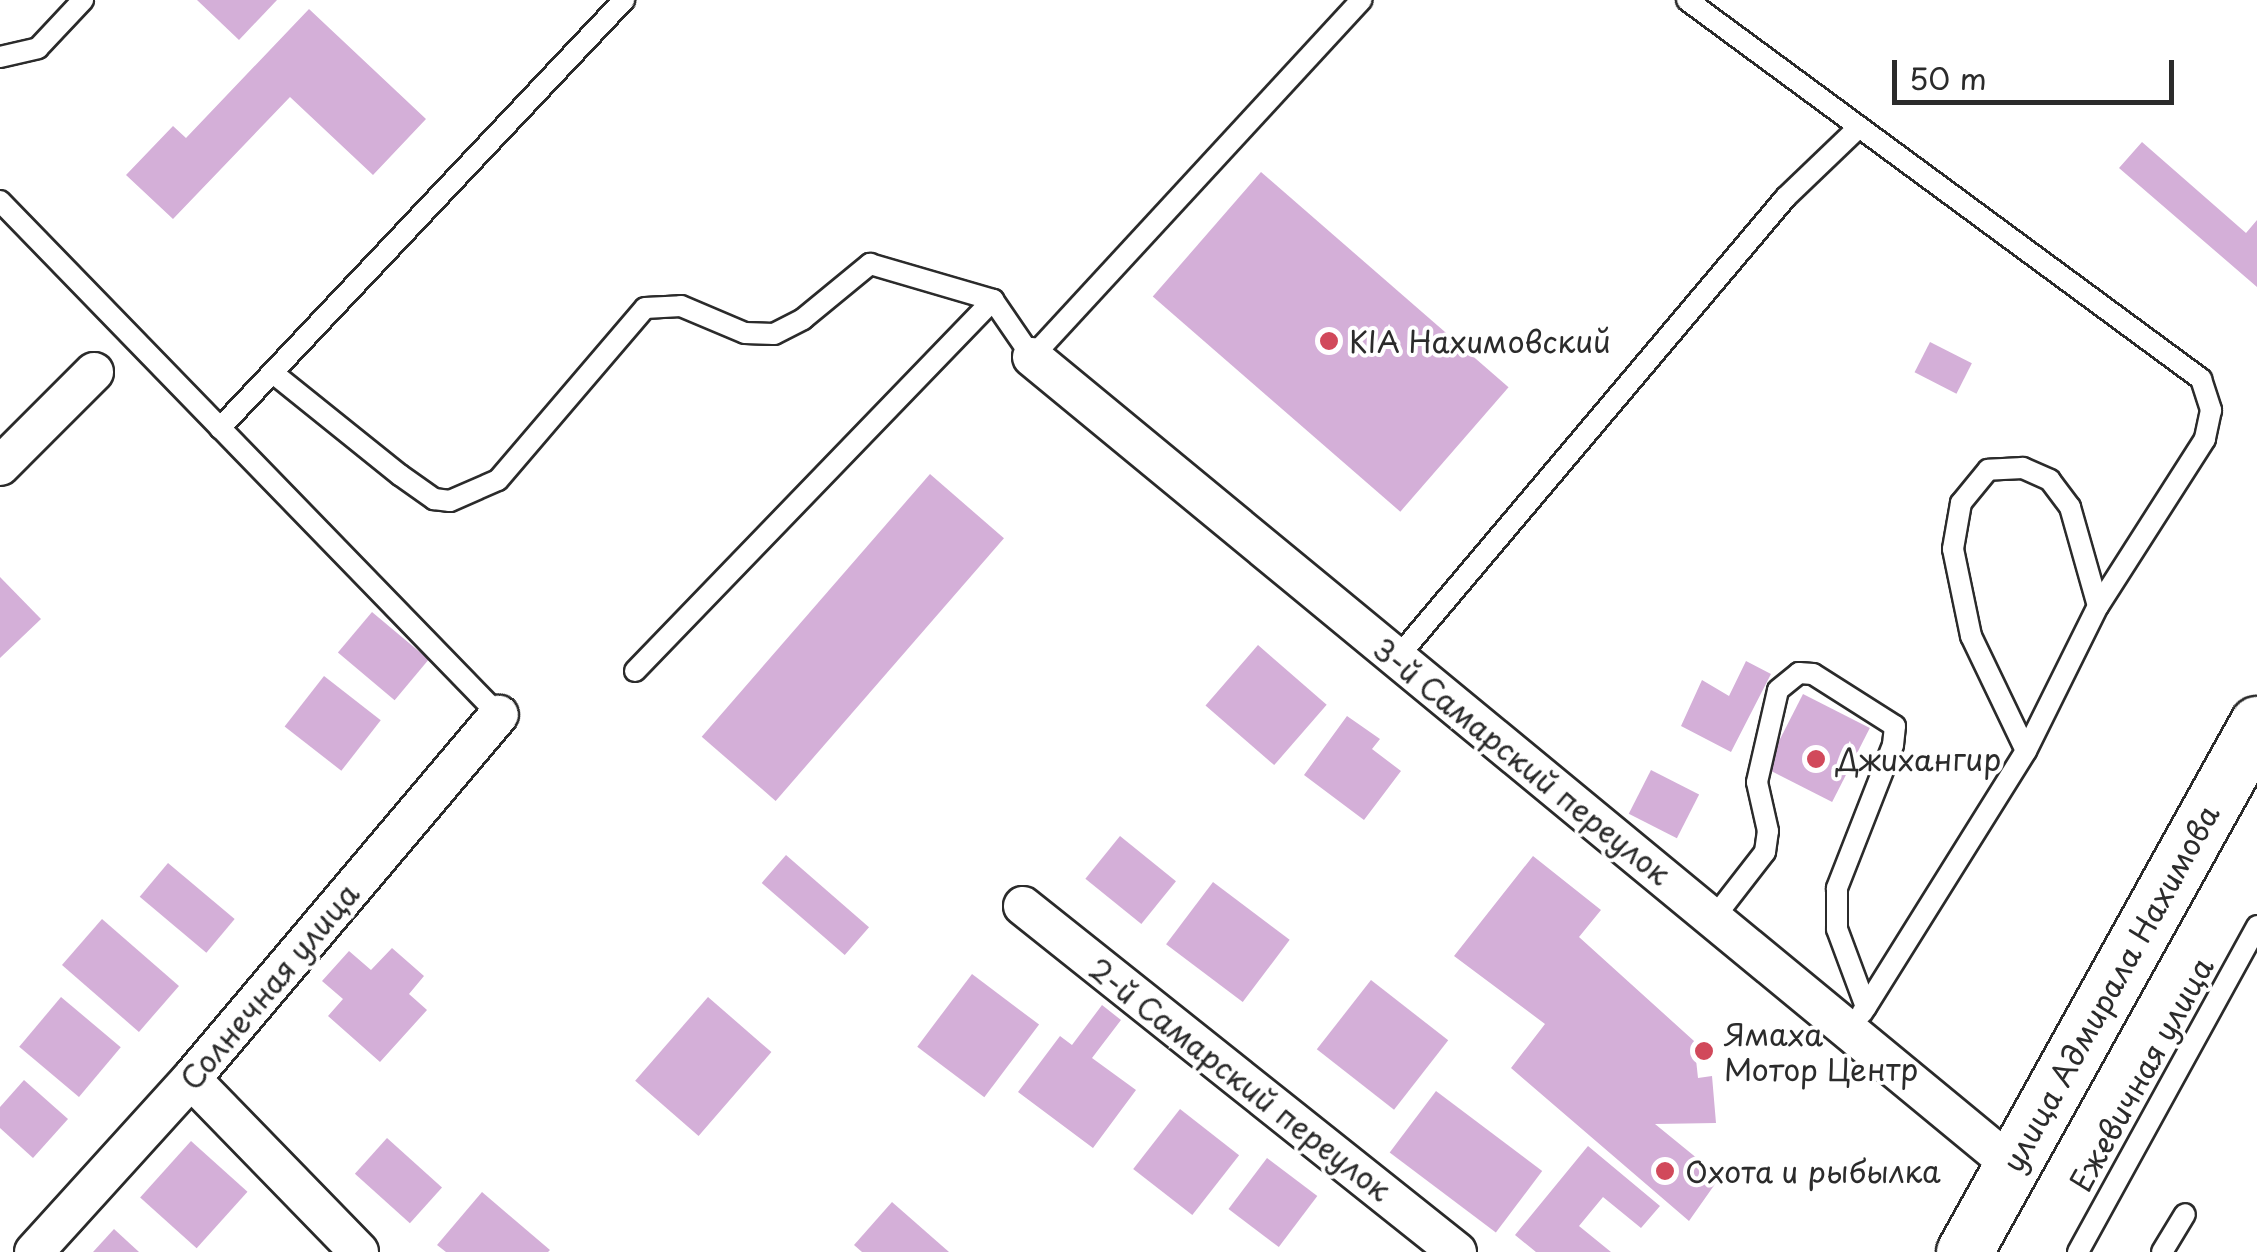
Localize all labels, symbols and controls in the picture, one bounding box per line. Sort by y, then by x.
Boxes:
scale bar [1897,40,2180,102]
text: 50 m [1909,55,1987,100]
place label: KIA Нахимовский [1349,323,1614,359]
marker: KIA Нахимовский [1318,330,1340,352]
street label: 3-й Самарский переулок [1365,629,1679,893]
place label: Джихангир [1836,741,2001,777]
marker: Джихангир [1805,748,1827,770]
street label: улица Адмирала Нахимова [1994,798,2226,1178]
street label: Солнечная улица [172,875,366,1097]
street label: 2-й Самарский переулок [1081,949,1399,1209]
street label: Ежевичная улица [2061,950,2221,1198]
place label: Ямаха Мотор Центр [1724,1016,1918,1086]
marker: Ямаха Мотор Центр [1693,1040,1715,1062]
place label: Охота и рыбылка [1685,1153,1944,1189]
marker: Охота и рыбылка [1654,1160,1676,1182]

